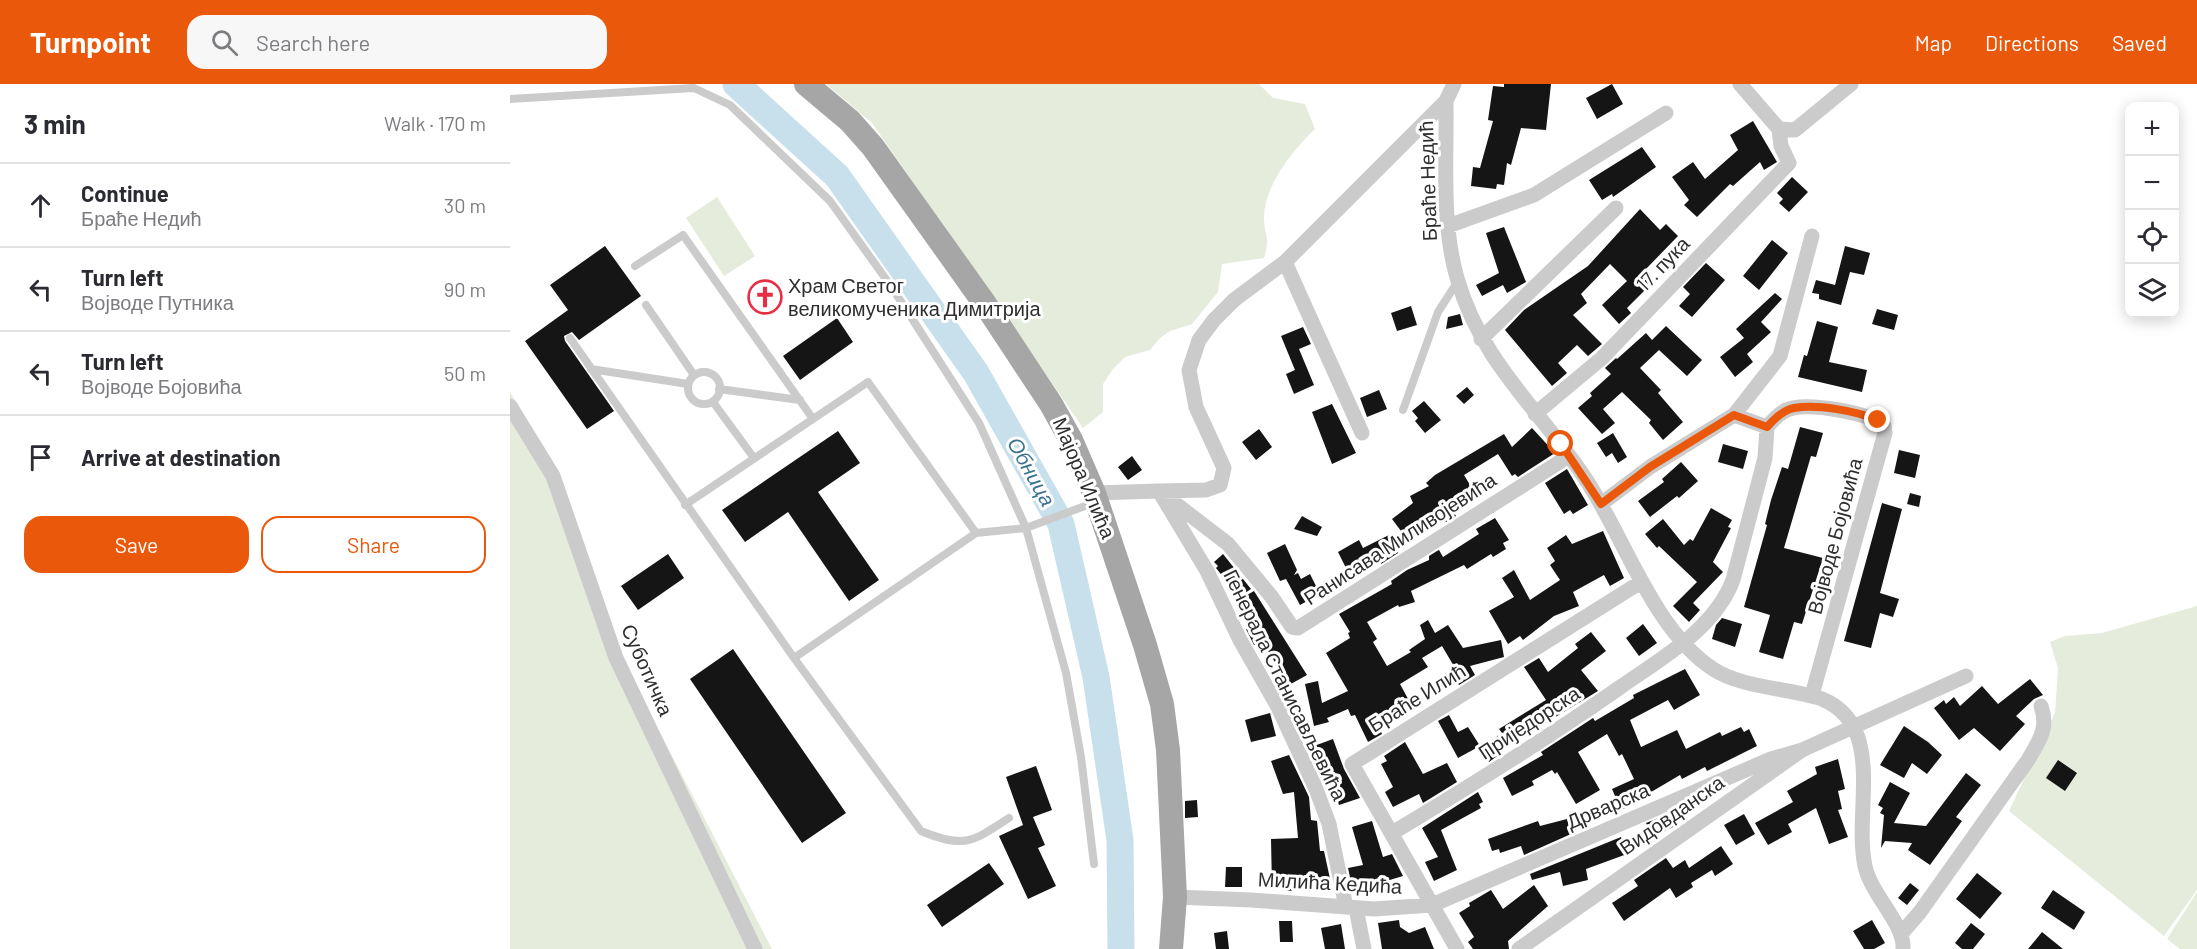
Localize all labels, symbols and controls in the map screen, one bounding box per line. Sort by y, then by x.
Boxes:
search box [187,15,607,69]
text: Turnpoint [30,25,151,59]
icon: search [208,26,241,59]
text: Search here [256,29,370,55]
text: Map [1915,30,1952,55]
text: Directions [1985,30,2079,55]
text: Saved [2112,30,2167,55]
map controls [2125,102,2179,318]
button: + [2125,102,2179,156]
text: 3 min [24,108,86,139]
text: Walk · 170 m [384,111,486,135]
street label: Браће Недић [1413,120,1441,242]
button: − [2125,156,2179,210]
text: Continue [81,180,169,206]
icon: ahead [24,189,57,222]
text: 30 m [444,193,486,217]
text: Браће Недић [81,206,202,230]
button: locate [2125,210,2179,264]
street label: 17. пука [1631,231,1695,295]
text: Turn left [81,264,164,290]
button: layers [2125,264,2179,318]
icon: left [24,273,57,306]
place label: Храм Светог великомученика Димитрија [788,273,1041,320]
text: 90 m [444,277,486,301]
church icon: Храм Светог великомученика Димитрија [747,279,783,315]
text: Војводе Путника [81,290,234,314]
text: Turn left [81,348,164,374]
icon: left [24,357,57,390]
text: 50 m [444,361,486,385]
text: Војводе Бојовића [81,374,242,398]
route end [1864,406,1890,432]
street label: Мајора Илића [1049,413,1122,543]
route start [1547,430,1573,456]
water label: Обница [1003,432,1062,510]
icon: arrive [24,441,57,474]
text: Arrive at destination [81,444,280,470]
street label: Војводе Бојовића [1802,454,1867,616]
street label: Ранисава Миливојевића [1299,466,1501,609]
button: Save [24,516,249,573]
button: Share [261,516,486,573]
street label: Генерала Станисављевића [1220,565,1353,805]
street label: Суботичка [617,620,679,720]
street label: Браће Илић [1363,658,1469,736]
street label: Приједорска [1473,680,1584,764]
street label: Видовданска [1615,769,1729,859]
street label: Дрварска [1563,777,1653,833]
street label: Милића Кедића [1257,866,1404,898]

